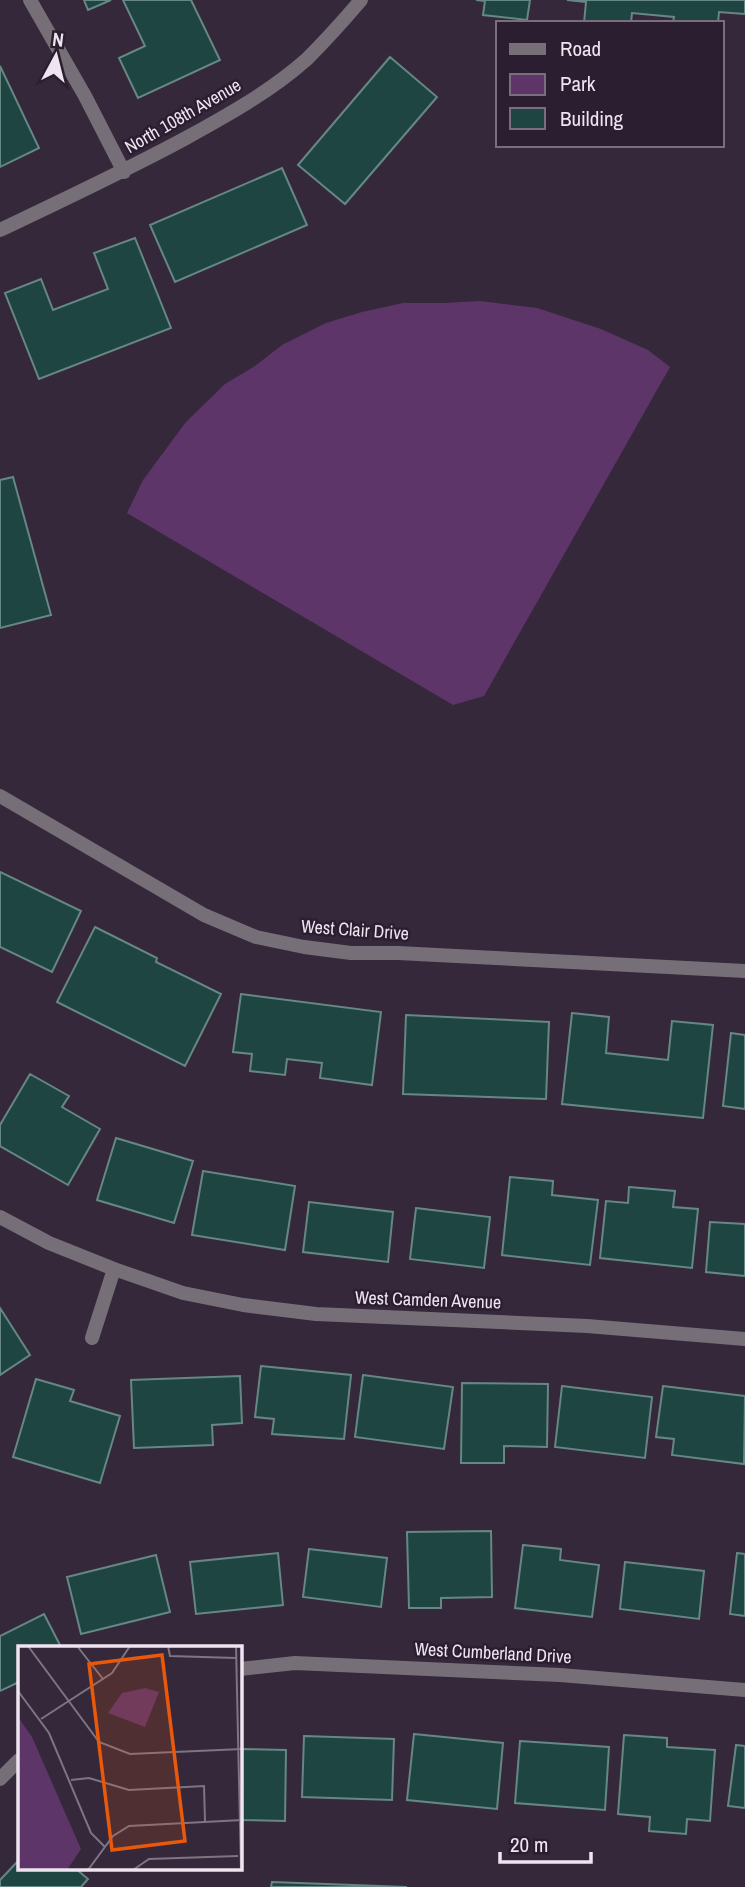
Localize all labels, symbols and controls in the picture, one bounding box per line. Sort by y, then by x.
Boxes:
north arrow [21,21,91,91]
legend [496,21,724,147]
text: N [51,26,65,53]
text: Road [560,34,601,63]
text: Park [560,69,596,98]
street label: North 108th Avenue [120,72,245,159]
text: Building [560,104,624,133]
street label: West Clair Drive [300,913,410,946]
street label: West Camden Avenue [354,1284,502,1315]
street label: West Cumberland Drive [414,1636,572,1669]
inset map [18,1646,242,1870]
scale bar [500,1820,591,1864]
text: 20 m [510,1830,548,1859]

